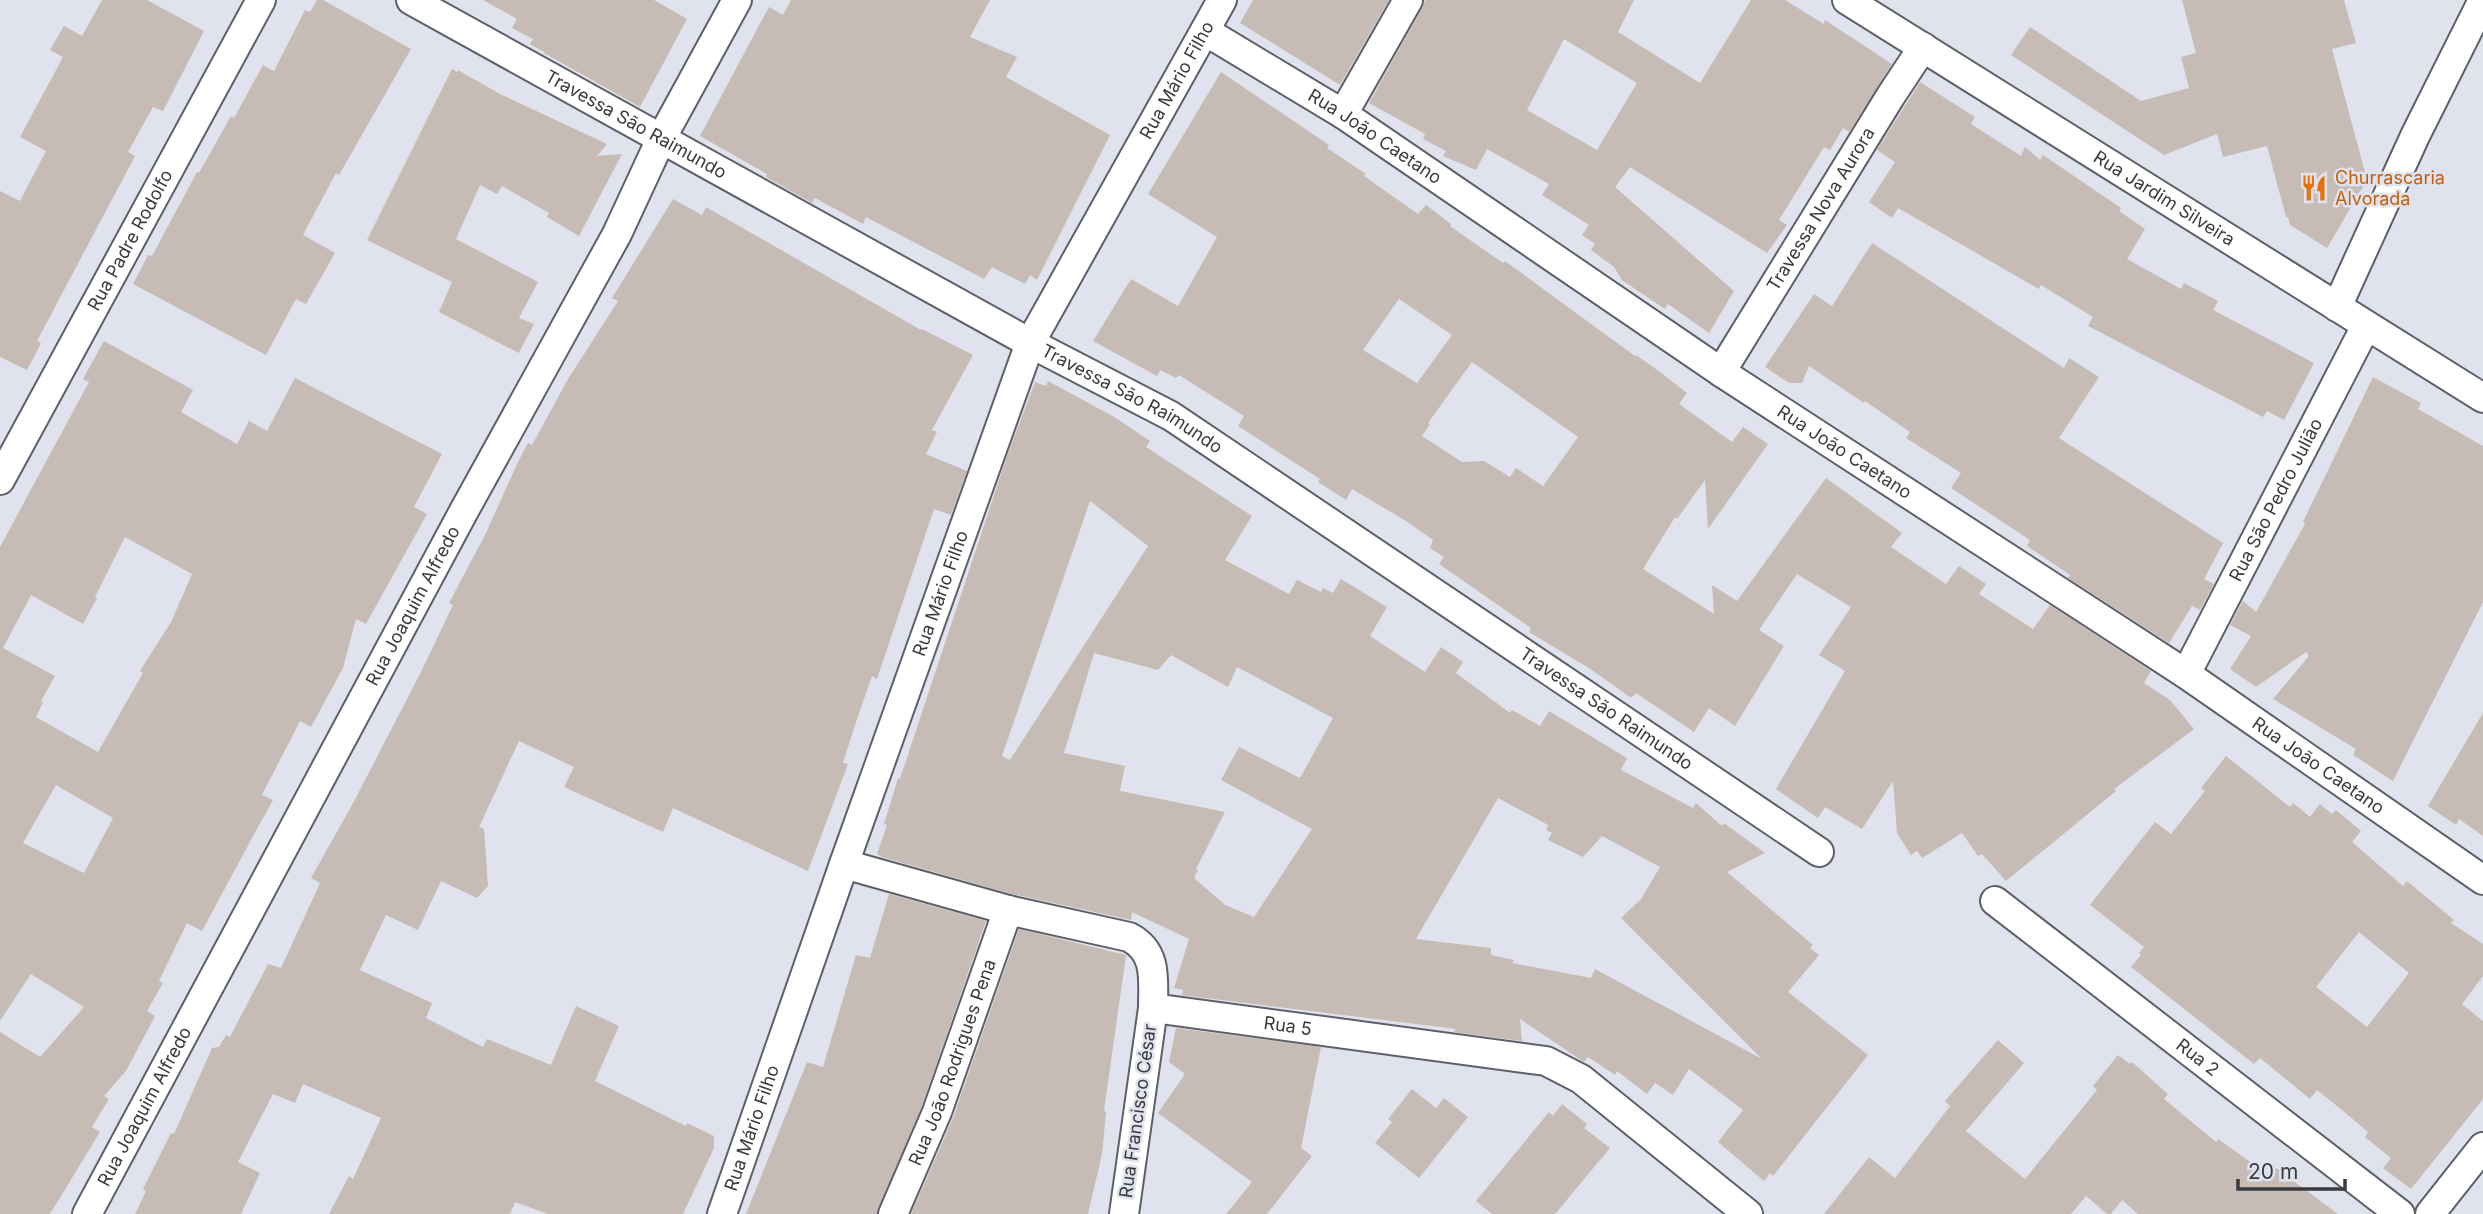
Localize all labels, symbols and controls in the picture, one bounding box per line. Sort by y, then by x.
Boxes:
street label: Rua Mário Filho [1135,17,1218,143]
street label: Travessa São Raimundo [542,65,730,183]
street label: Rua João Caetano [1304,84,1446,188]
street label: Travessa Nova Aurora [1762,123,1879,295]
street label: Rua Jardim Silveira [2090,146,2239,250]
street label: Rua Padre Rodolfo [83,166,177,314]
place label: Churrascaria Alvorada [2335,167,2445,209]
restaurant icon: Churrascaria Alvorada [2299,173,2329,203]
street label: Travessa São Raimundo [1038,340,1227,458]
street label: Rua João Caetano [1774,401,1916,503]
street label: Rua São Pedro Julião [2225,415,2326,585]
street label: Rua Joaquim Alfredo [361,522,464,689]
street label: Rua Mário Filho [908,528,972,659]
street label: Travessa São Raimundo [1516,643,1697,774]
street label: Rua João Caetano [2248,712,2389,818]
street label: Rua João Rodrigues Pena [904,956,1000,1169]
street label: Rua 5 [1262,1012,1313,1039]
street label: Rua Francisco César [1115,1022,1160,1199]
street label: Rua Joaquim Alfredo [93,1023,196,1190]
street label: Rua 2 [2172,1034,2223,1080]
street label: Rua Mário Filho [720,1062,783,1194]
scale bar [2238,1148,2345,1192]
text: 20 m [2248,1159,2298,1184]

